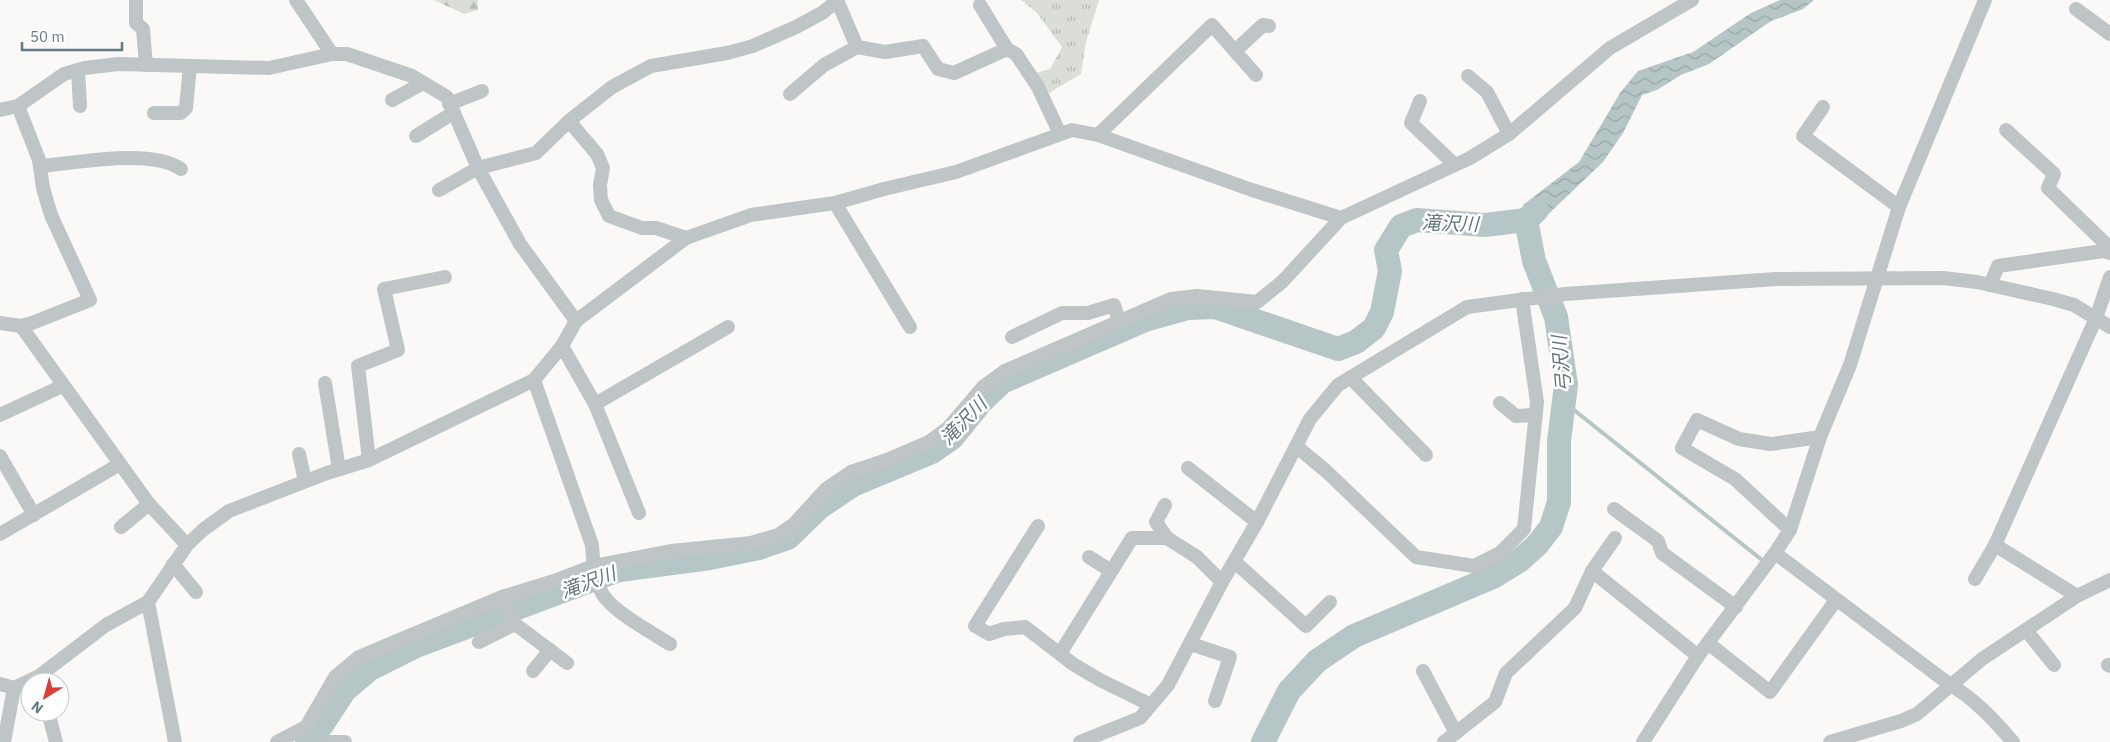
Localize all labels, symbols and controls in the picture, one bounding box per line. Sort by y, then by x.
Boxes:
scale bar [22,20,122,52]
text: 50 m [30,27,65,46]
water label: 滝沢川 [1421,210,1481,236]
water label: 弓沢川 [1546,333,1575,393]
water label: 滝沢川 [935,391,993,450]
water label: 滝沢川 [557,560,621,603]
north arrow [20,672,70,722]
text: N [28,697,47,718]

